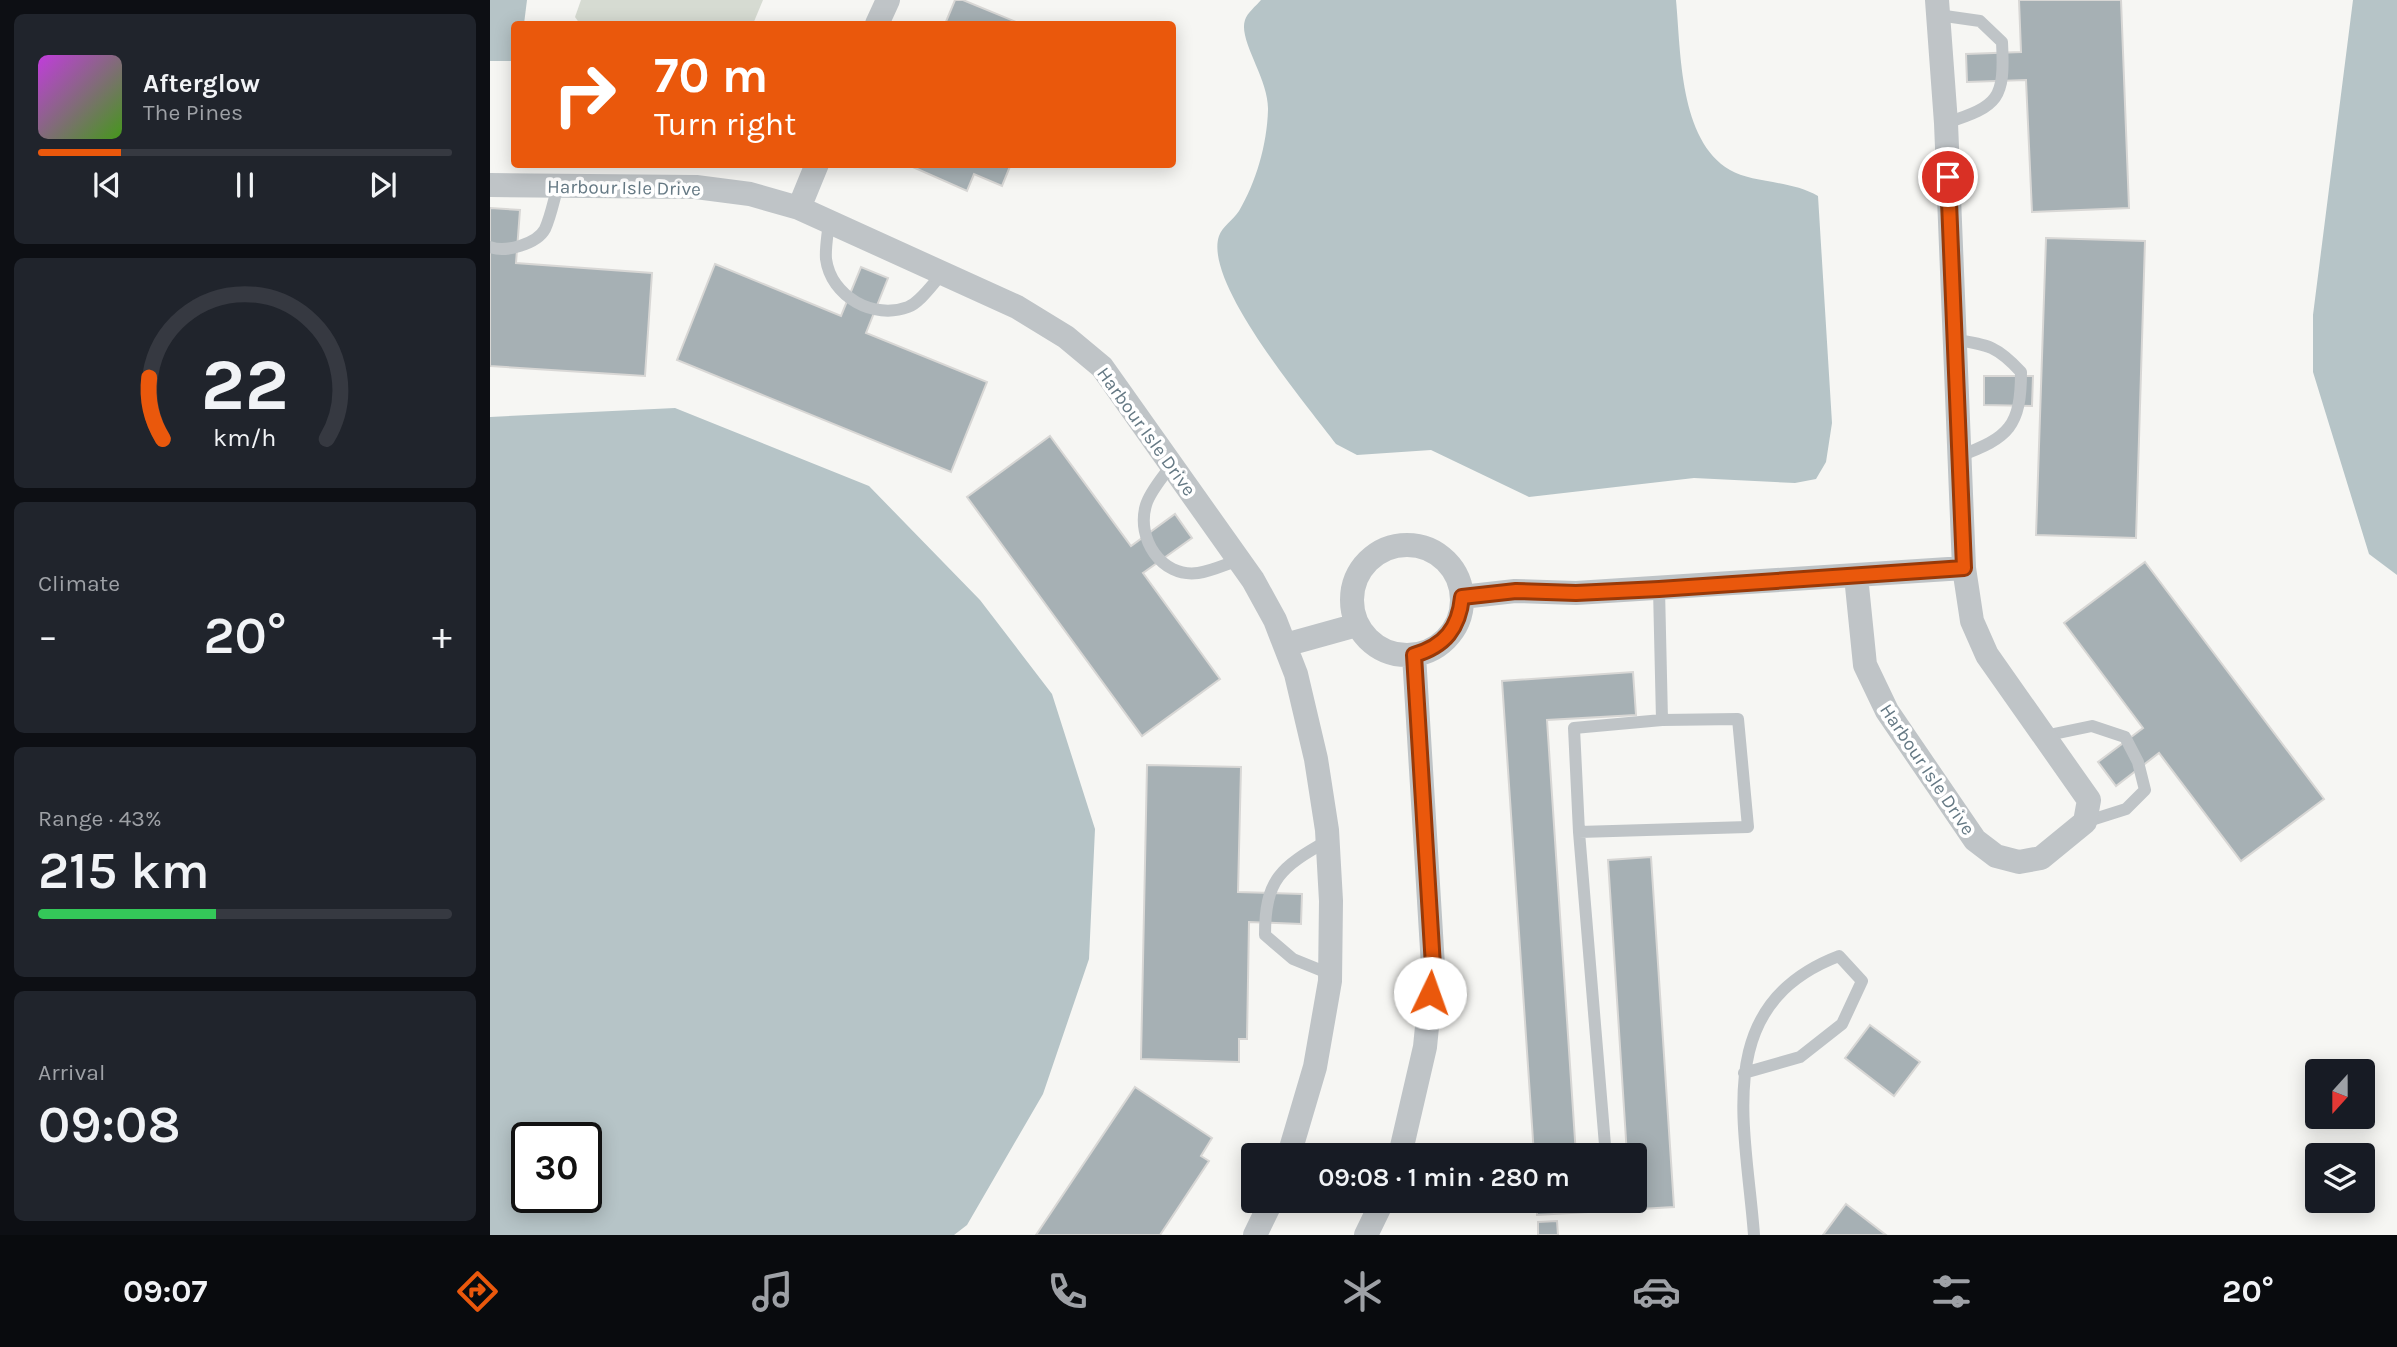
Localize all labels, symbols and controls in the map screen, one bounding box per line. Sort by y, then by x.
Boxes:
text: 70 m [654,47,768,104]
icon: right [539,49,630,140]
text: Afterglow [143,68,260,99]
text: The Pines [143,99,243,126]
text: Turn right [654,106,796,143]
pin [1918,147,1978,207]
icon: arrive [1929,158,1967,196]
icon: previous [88,166,126,204]
icon: pause [226,166,264,204]
icon: next [364,166,402,204]
street label: Harbour Isle Drive [547,176,701,200]
text: 22 [201,343,289,428]
street label: Harbour Isle Drive [1092,363,1200,500]
text: km/h [213,423,277,452]
text: Climate [38,570,120,597]
text: 20° [204,605,286,666]
text: − [38,614,58,659]
text: + [432,614,452,659]
street label: Harbour Isle Drive [1875,700,1979,839]
text: Range · 43% [38,805,162,832]
text: 215 km [38,840,210,901]
position arrow [1393,956,1467,1030]
text: Arrival [38,1059,105,1086]
north arrow [2305,1059,2375,1129]
map controls [2305,1059,2375,1213]
text: 09:08 [38,1094,181,1155]
speed limit sign: 30 [511,1122,602,1213]
button: layers [2305,1143,2375,1213]
text: 09:08 · 1 min · 280 m [1318,1162,1570,1193]
icon: directions [453,1267,502,1316]
icon: music [748,1267,797,1316]
icon: phone [1043,1267,1092,1316]
icon: climate [1338,1267,1387,1316]
icon: car [1632,1267,1681,1316]
icon: filters [1927,1267,1976,1316]
text: 09:07 [123,1273,207,1310]
text: 20° [2222,1273,2274,1310]

